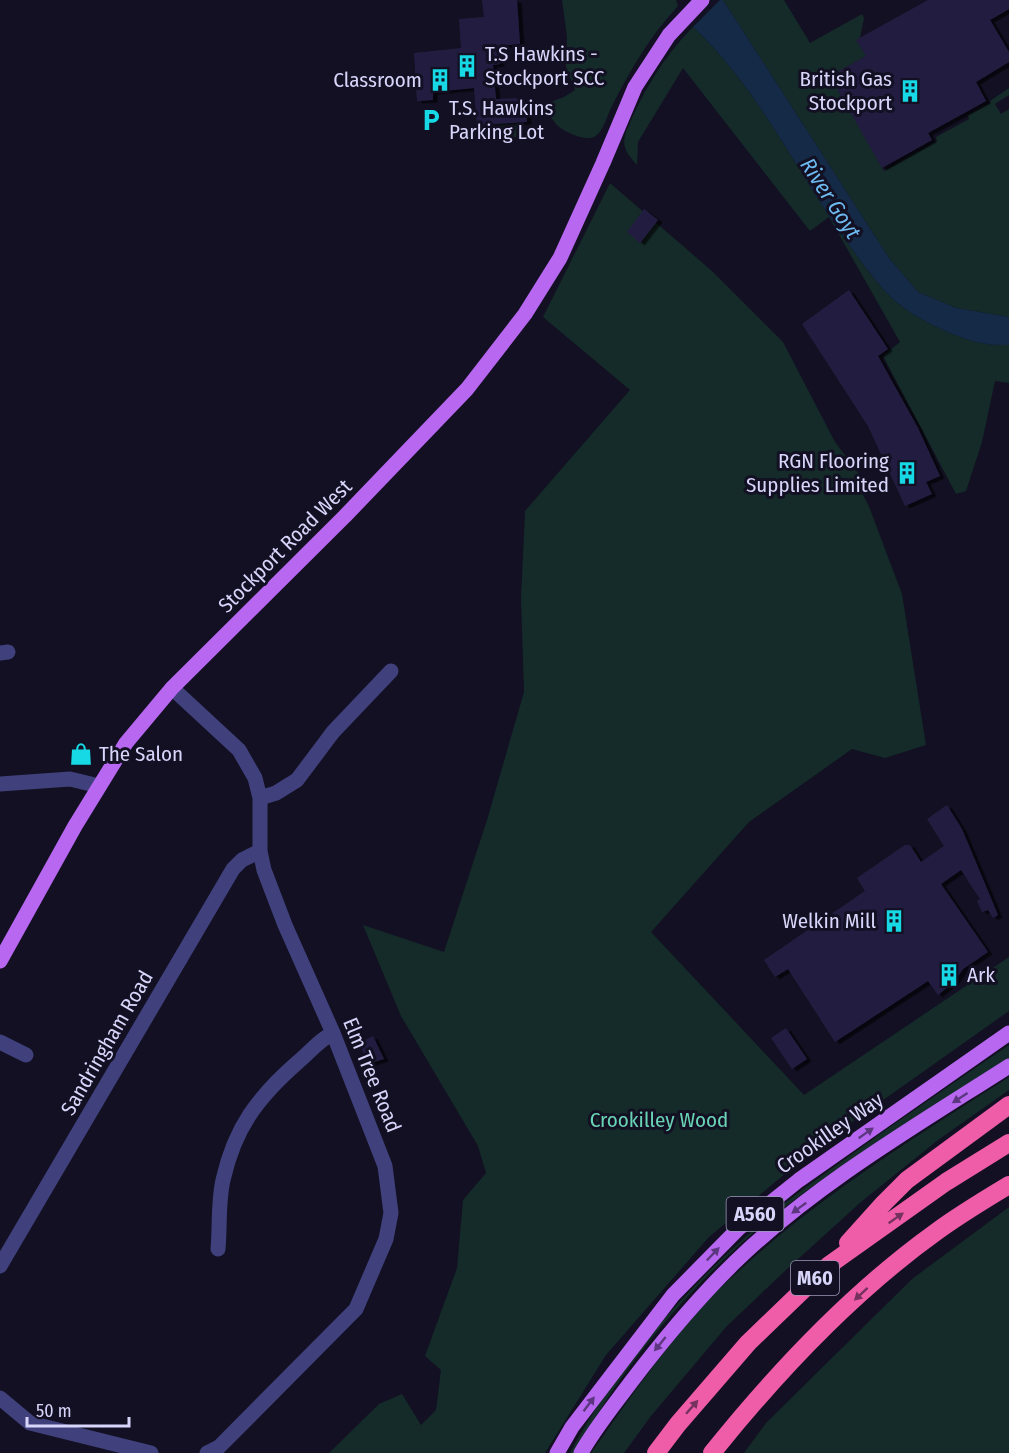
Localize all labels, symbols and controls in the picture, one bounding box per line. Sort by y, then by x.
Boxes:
place label: T.S Hawkins - Stockport SCC [485,41,605,91]
building icon: T.S Hawkins - Stockport SCC [454,53,480,79]
place label: British Gas Stockport [800,66,892,116]
place label: Classroom [333,67,422,93]
building icon: Classroom [427,67,453,93]
building icon: British Gas Stockport [897,78,923,104]
place label: T.S. Hawkins Parking Lot [449,95,554,145]
parking icon: T.S. Hawkins Parking Lot [418,107,444,133]
water label: River Goyt [794,153,867,245]
place label: RGN Flooring Supplies Limited [746,448,889,498]
building icon: RGN Flooring Supplies Limited [894,460,920,486]
street label: Stockport Road West [213,474,357,618]
shop icon: The Salon [68,741,94,767]
place label: The Salon [99,741,183,767]
place label: Welkin Mill [782,908,876,934]
building icon: Welkin Mill [881,908,907,934]
building icon: Ark [936,962,962,988]
place label: Ark [967,962,995,988]
street label: Sandringham Road [55,966,159,1120]
street label: Elm Tree Road [337,1014,407,1136]
street label: Crookilley Way [772,1086,889,1179]
one-way arrow [952,1092,968,1103]
park label: Crookilley Wood [590,1107,728,1133]
one-way arrow [857,1127,873,1139]
road number: A560 [726,1197,783,1231]
one-way arrow [791,1202,807,1214]
one-way arrow [887,1212,903,1224]
one-way arrow [706,1246,720,1261]
road number: M60 [791,1261,839,1295]
one-way arrow [854,1287,869,1300]
one-way arrow [654,1336,667,1352]
scale bar [27,1390,129,1428]
one-way arrow [583,1396,595,1412]
text: 50 m [36,1400,72,1422]
one-way arrow [685,1400,699,1415]

